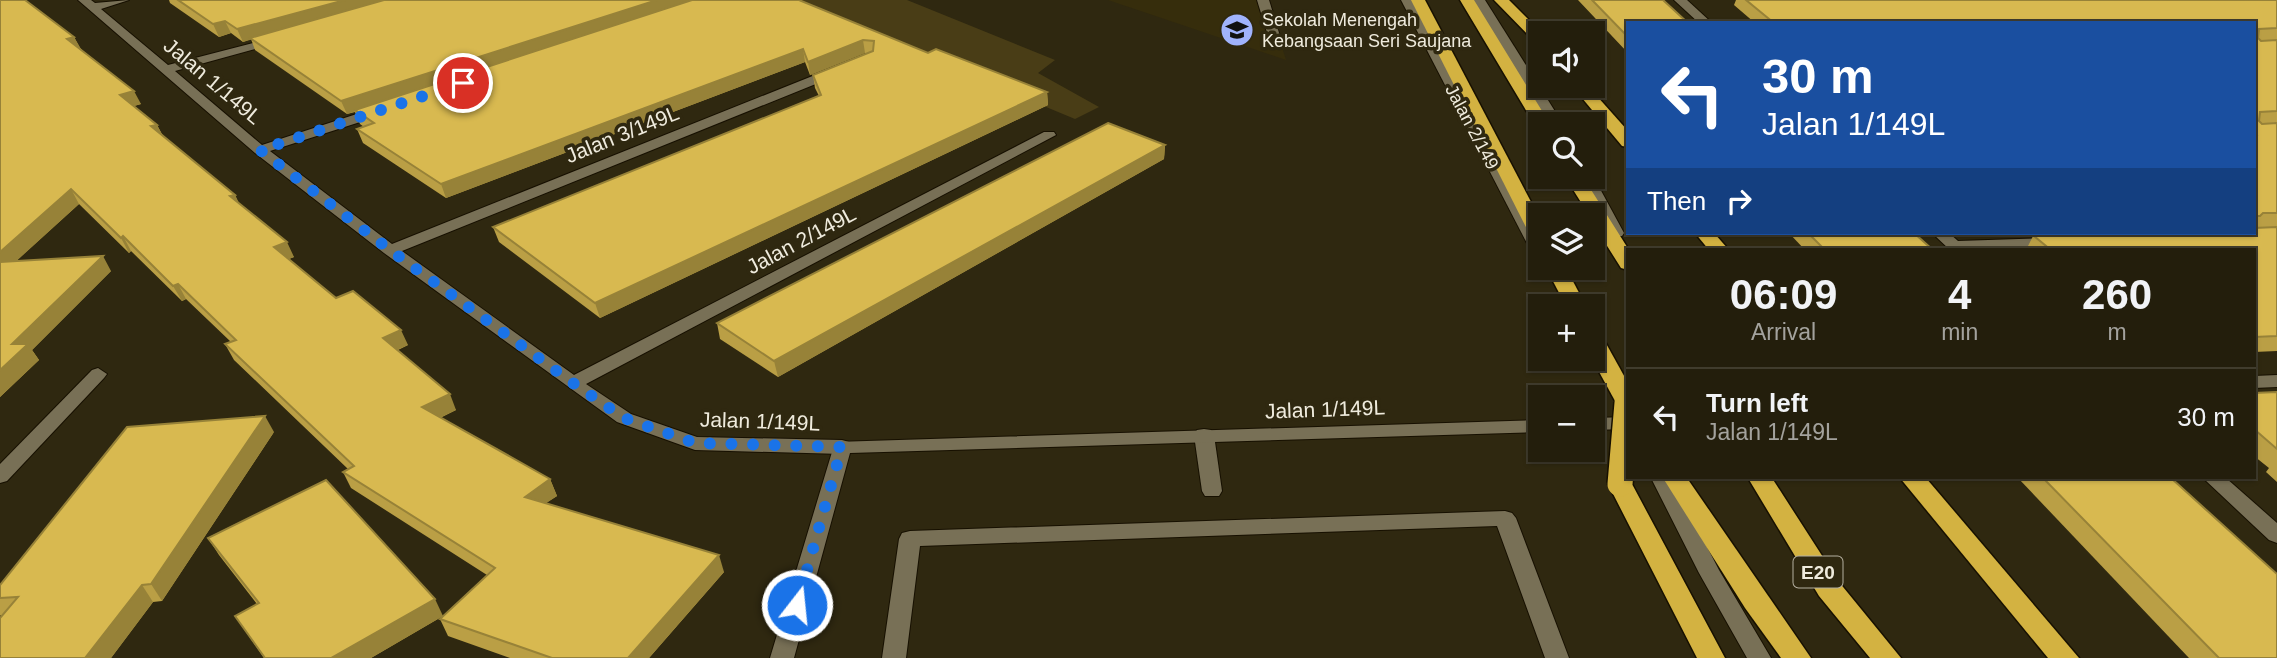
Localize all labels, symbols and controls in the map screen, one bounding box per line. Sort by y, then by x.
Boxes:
place label: Sekolah Menengah Kebangsaan Seri Saujana [1262,10,1472,51]
school or university icon: Sekolah Menengah Kebangsaan Seri Saujana [1218,11,1256,49]
map controls [1528,21,1605,462]
button: sound [1528,21,1605,98]
street label: Jalan 1/149L [160,34,266,128]
icon: left [1647,49,1738,140]
text: 30 m [1762,49,1874,103]
pin [433,53,493,113]
icon: arrive [444,64,482,102]
street label: Jalan 2/149 [1441,81,1503,173]
street label: Jalan 3/149L [562,101,682,167]
text: Jalan 1/149L [1762,106,1945,142]
button: search [1528,112,1605,189]
icon: right [1720,182,1758,220]
text: Then [1647,186,1706,216]
street label: Jalan 2/149L [743,202,859,278]
button: layers [1528,203,1605,280]
text: 06:09 [1730,271,1837,318]
text: 4 [1948,271,1971,318]
text: 260 [2082,271,2152,318]
button: + [1528,294,1605,371]
text: Arrival [1751,319,1816,345]
text: min [1941,319,1978,345]
text: m [2108,319,2127,345]
button: − [1528,385,1605,462]
text: Turn left [1706,388,1808,418]
street label: Jalan 1/149L [1264,395,1386,423]
icon: left [1647,398,1685,436]
text: 30 m [2177,402,2235,432]
street label: Jalan 1/149L [699,407,821,435]
text: Jalan 1/149L [1706,419,1838,445]
road number: E20 [1794,556,1842,587]
position arrow [760,568,834,642]

